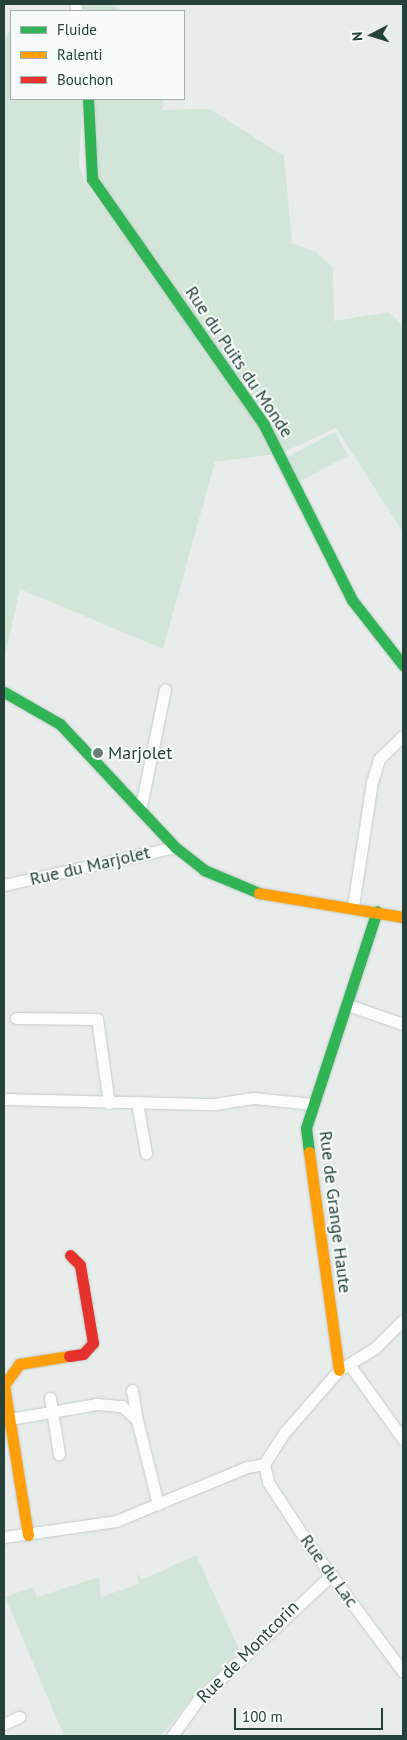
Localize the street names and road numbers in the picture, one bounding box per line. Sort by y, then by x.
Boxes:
street label: Rue du Puits du Monde [180,282,298,442]
street label: Rue du Marjolet [28,842,152,890]
street label: Rue de Grange Haute [314,1130,356,1294]
street label: Rue du Lac [295,1531,363,1611]
street label: Rue de Montcorin [192,1596,304,1708]

